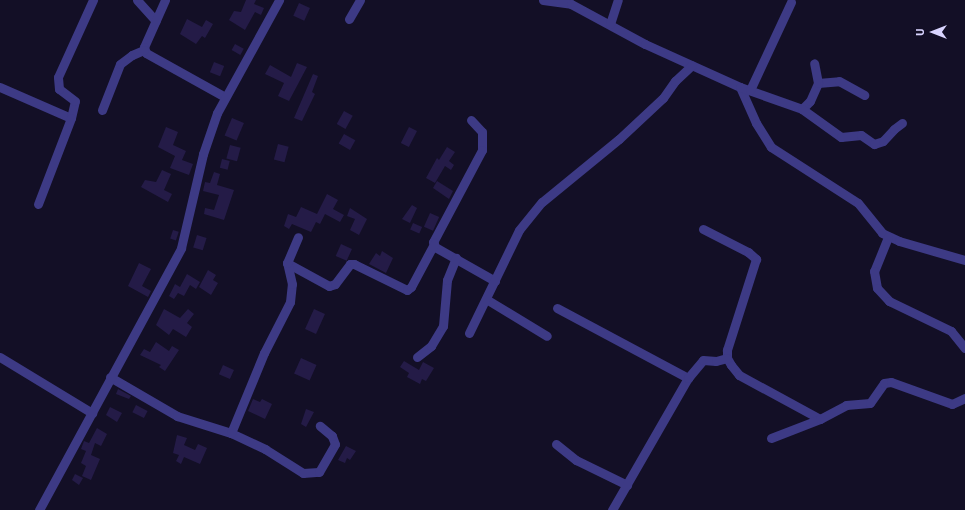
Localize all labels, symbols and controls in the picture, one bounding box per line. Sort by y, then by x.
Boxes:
north arrow [913,12,953,52]
text: U [914,28,927,36]

